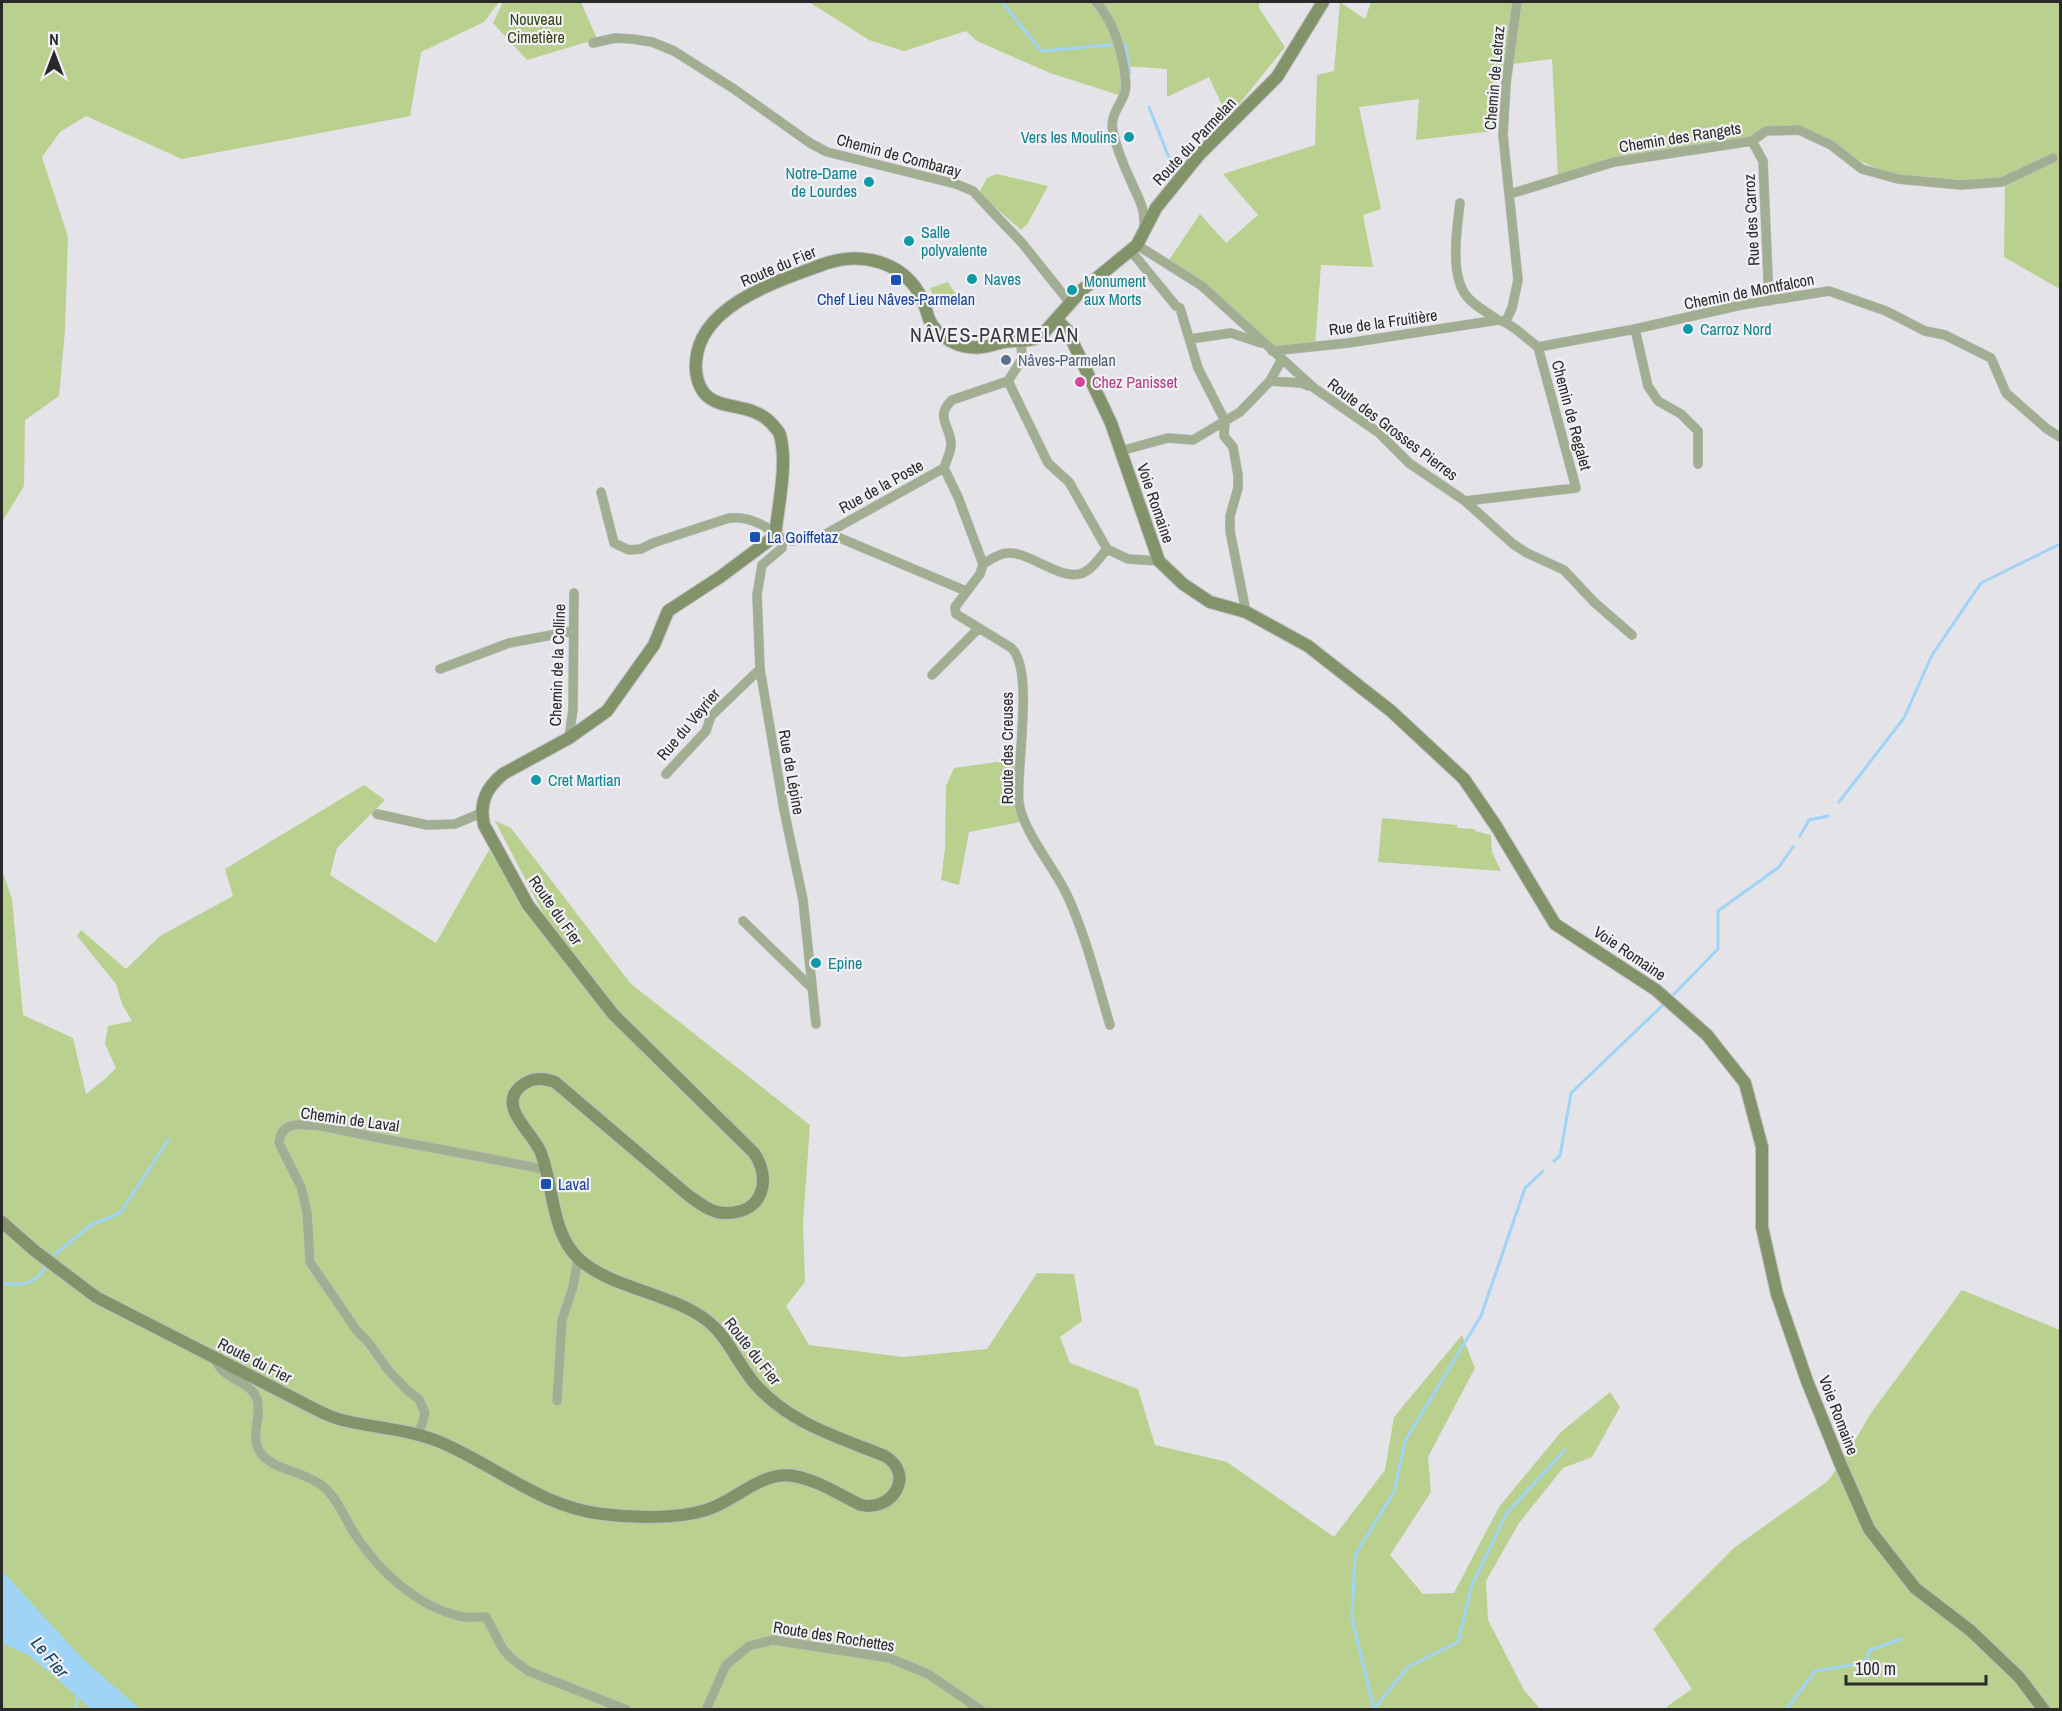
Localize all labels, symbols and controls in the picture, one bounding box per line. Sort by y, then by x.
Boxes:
park label: Nouveau Cimetière [507,8,565,48]
north arrow [24,24,84,84]
street label: Chemin de Letraz [1478,25,1510,131]
text: N [49,28,59,50]
street label: Route du Parmelan [1147,92,1241,190]
street label: Chemin des Rangets [1617,116,1743,158]
place label: Vers les Moulins [1021,126,1117,148]
street label: Chemin de Combaray [834,128,964,182]
marker: Vers les Moulins [1122,130,1136,144]
place label: Notre-Dame de Lourdes [786,162,857,202]
street label: Rue des Carroz [1738,173,1764,266]
marker: Notre-Dame de Lourdes [862,175,876,189]
place label: Salle polyvalente [921,221,987,261]
marker: Salle polyvalente [902,234,916,248]
street label: Route du Fier [737,240,820,292]
place label: Naves [984,268,1021,290]
street label: Chemin de Montfalcon [1682,268,1816,314]
place label: Monument aux Morts [1084,270,1146,310]
marker: Naves [965,272,979,286]
marker: Chef Lieu Nâves-Parmelan [889,273,903,287]
marker: Monument aux Morts [1065,283,1079,297]
place label: Chef Lieu Nâves-Parmelan [817,288,975,310]
street label: Rue de la Fruitière [1327,303,1439,341]
place label: Carroz Nord [1700,318,1771,340]
district label: NÂVES-PARMELAN [910,321,1080,348]
marker: Carroz Nord [1681,322,1695,336]
place label: Nâves-Parmelan [1018,349,1116,371]
marker: Nâves-Parmelan [999,353,1013,367]
street label: Chemin de Regalet [1547,358,1597,473]
place label: Chez Panisset [1092,371,1178,393]
street label: Route des Grosses Pierres [1323,373,1463,485]
marker: Chez Panisset [1073,375,1087,389]
street label: Rue de la Poste [835,454,927,518]
street label: Voie Romaine [1132,460,1180,546]
place label: La Goiffetaz [767,526,839,548]
marker: La Goiffetaz [748,530,762,544]
street label: Chemin de la Colline [544,603,570,727]
street label: Rue du Veyrier [651,683,725,765]
street label: Route des Creuses [996,692,1018,804]
street label: Rue de Lépine [774,728,810,816]
place label: Cret Martian [548,769,621,791]
marker: Cret Martian [529,773,543,787]
street label: Route du Fier [524,871,588,950]
street label: Voie Romaine [1589,921,1671,985]
place label: Epine [828,952,862,974]
marker: Epine [809,956,823,970]
street label: Chemin de Laval [299,1101,401,1137]
place label: Laval [558,1173,589,1195]
marker: Laval [539,1177,553,1191]
street label: Route du Fier [720,1313,787,1390]
street label: Route du Fier [214,1332,296,1388]
street label: Voie Romaine [1814,1372,1864,1458]
street label: Route des Rochettes [772,1616,896,1656]
water label: Le Fier [25,1631,75,1684]
scale bar [1846,1648,1986,1686]
text: 100 m [1855,1656,1896,1681]

